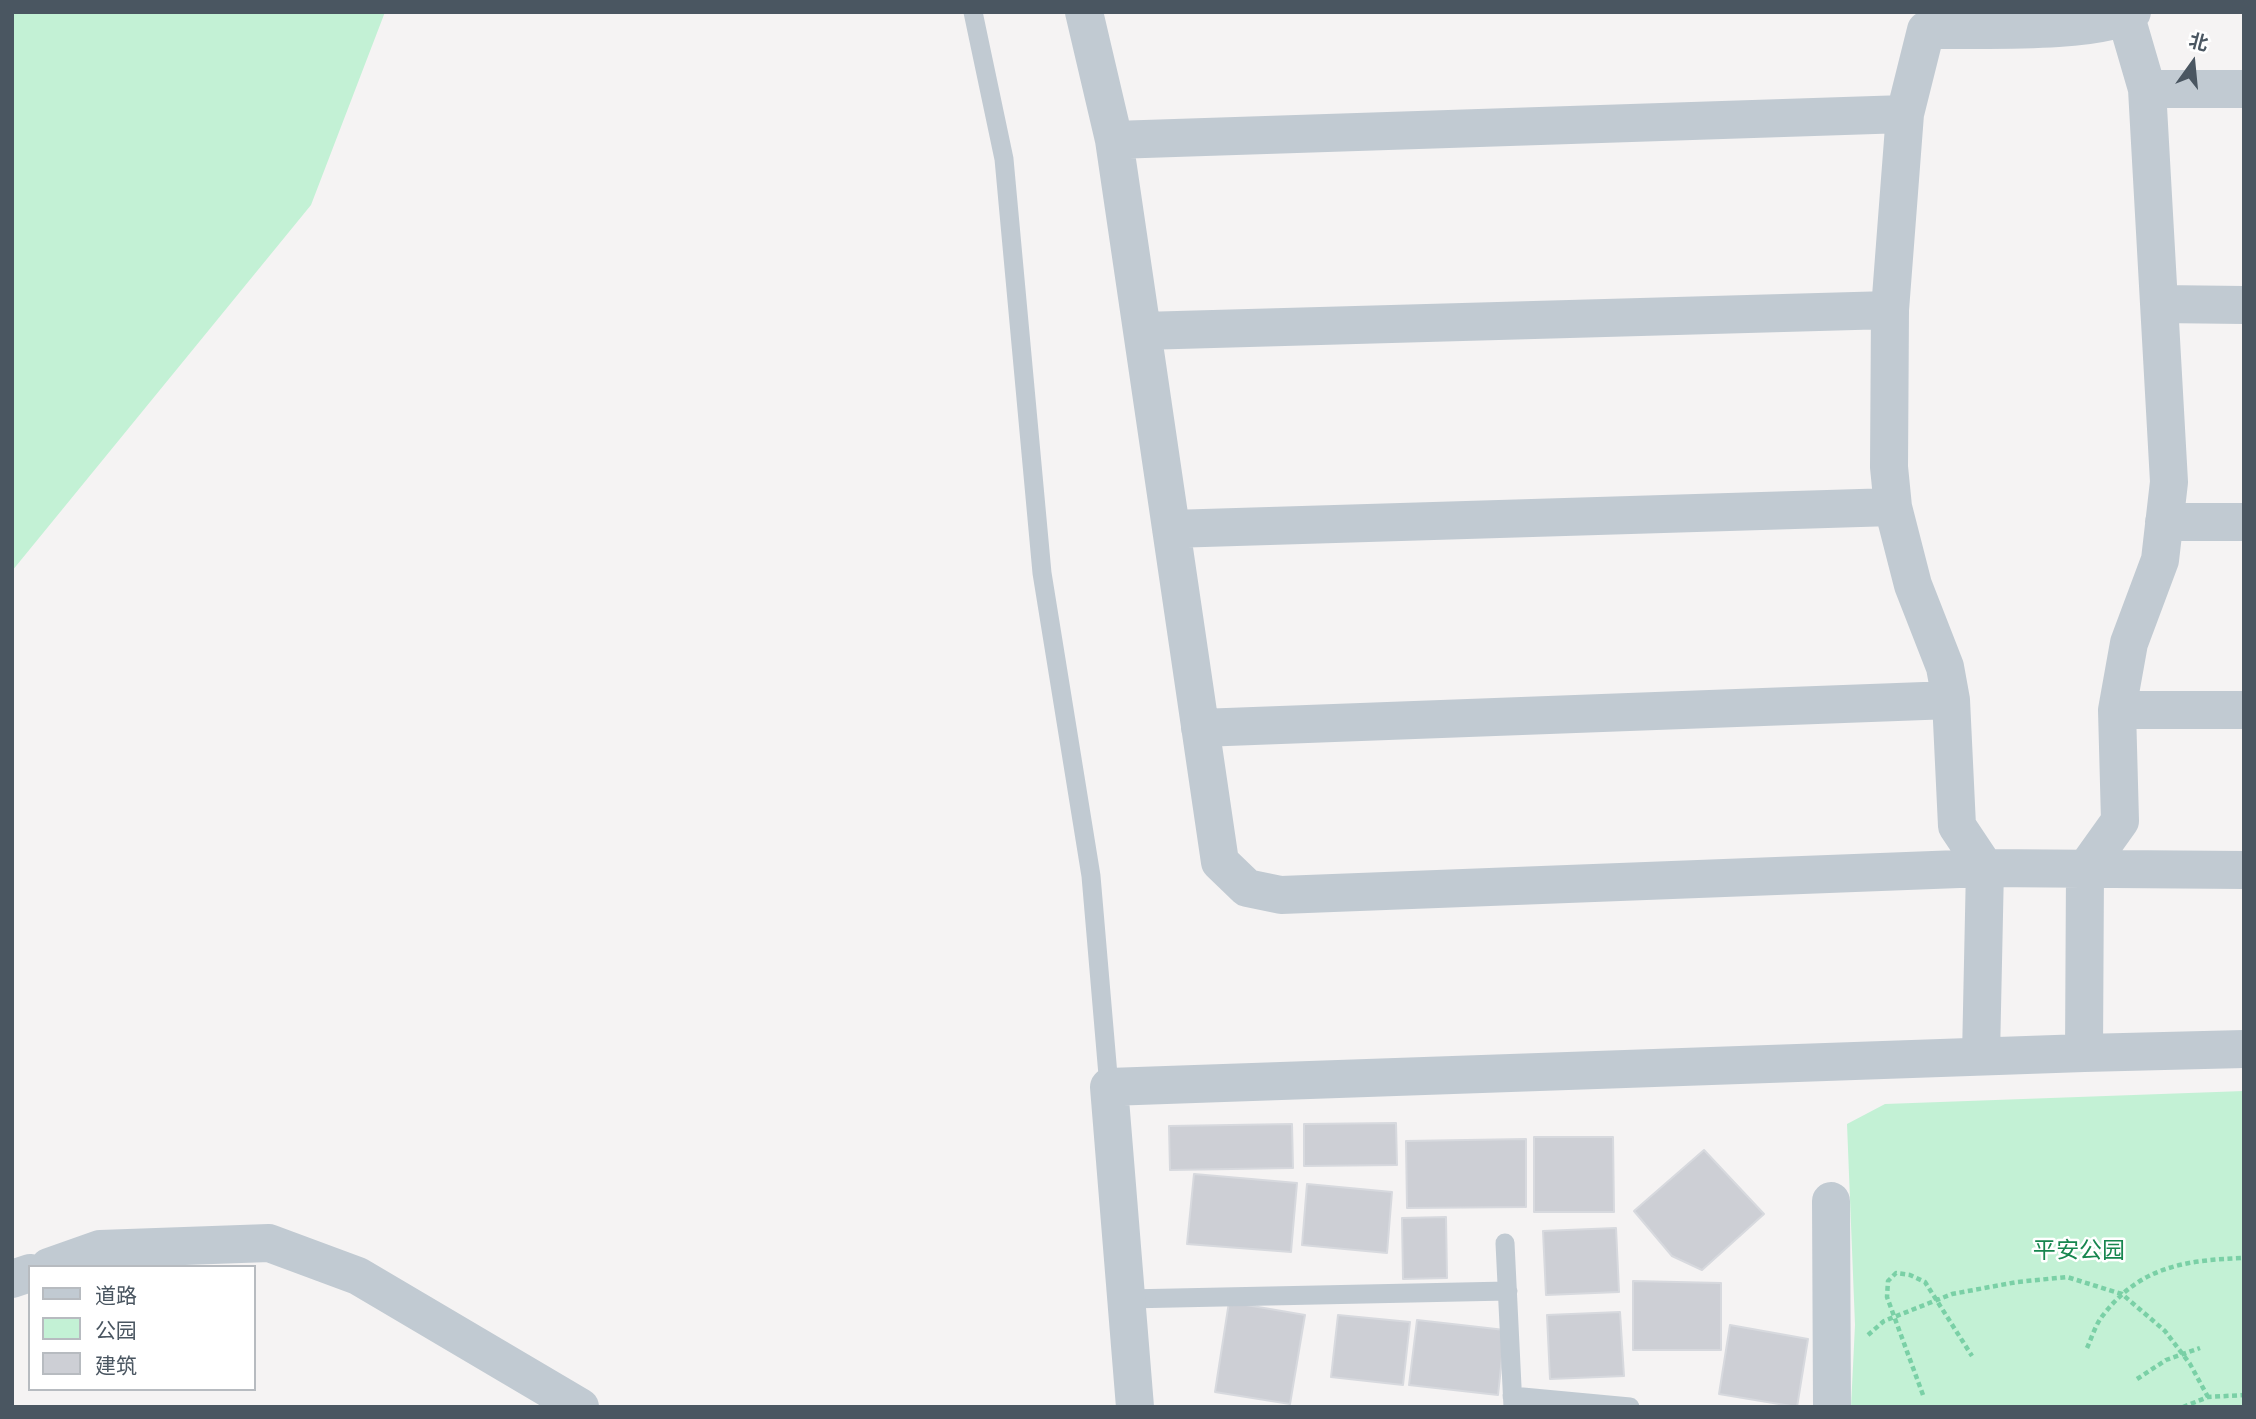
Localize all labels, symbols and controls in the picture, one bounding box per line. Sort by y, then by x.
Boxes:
north arrow [2158,28,2228,98]
text: 北 [2186,29,2211,56]
park label: 平安公园 [2033,1238,2125,1266]
legend [28,1265,256,1391]
text: 道路 [95,1283,137,1309]
text: 公园 [95,1318,137,1344]
text: 建筑 [95,1353,137,1379]

